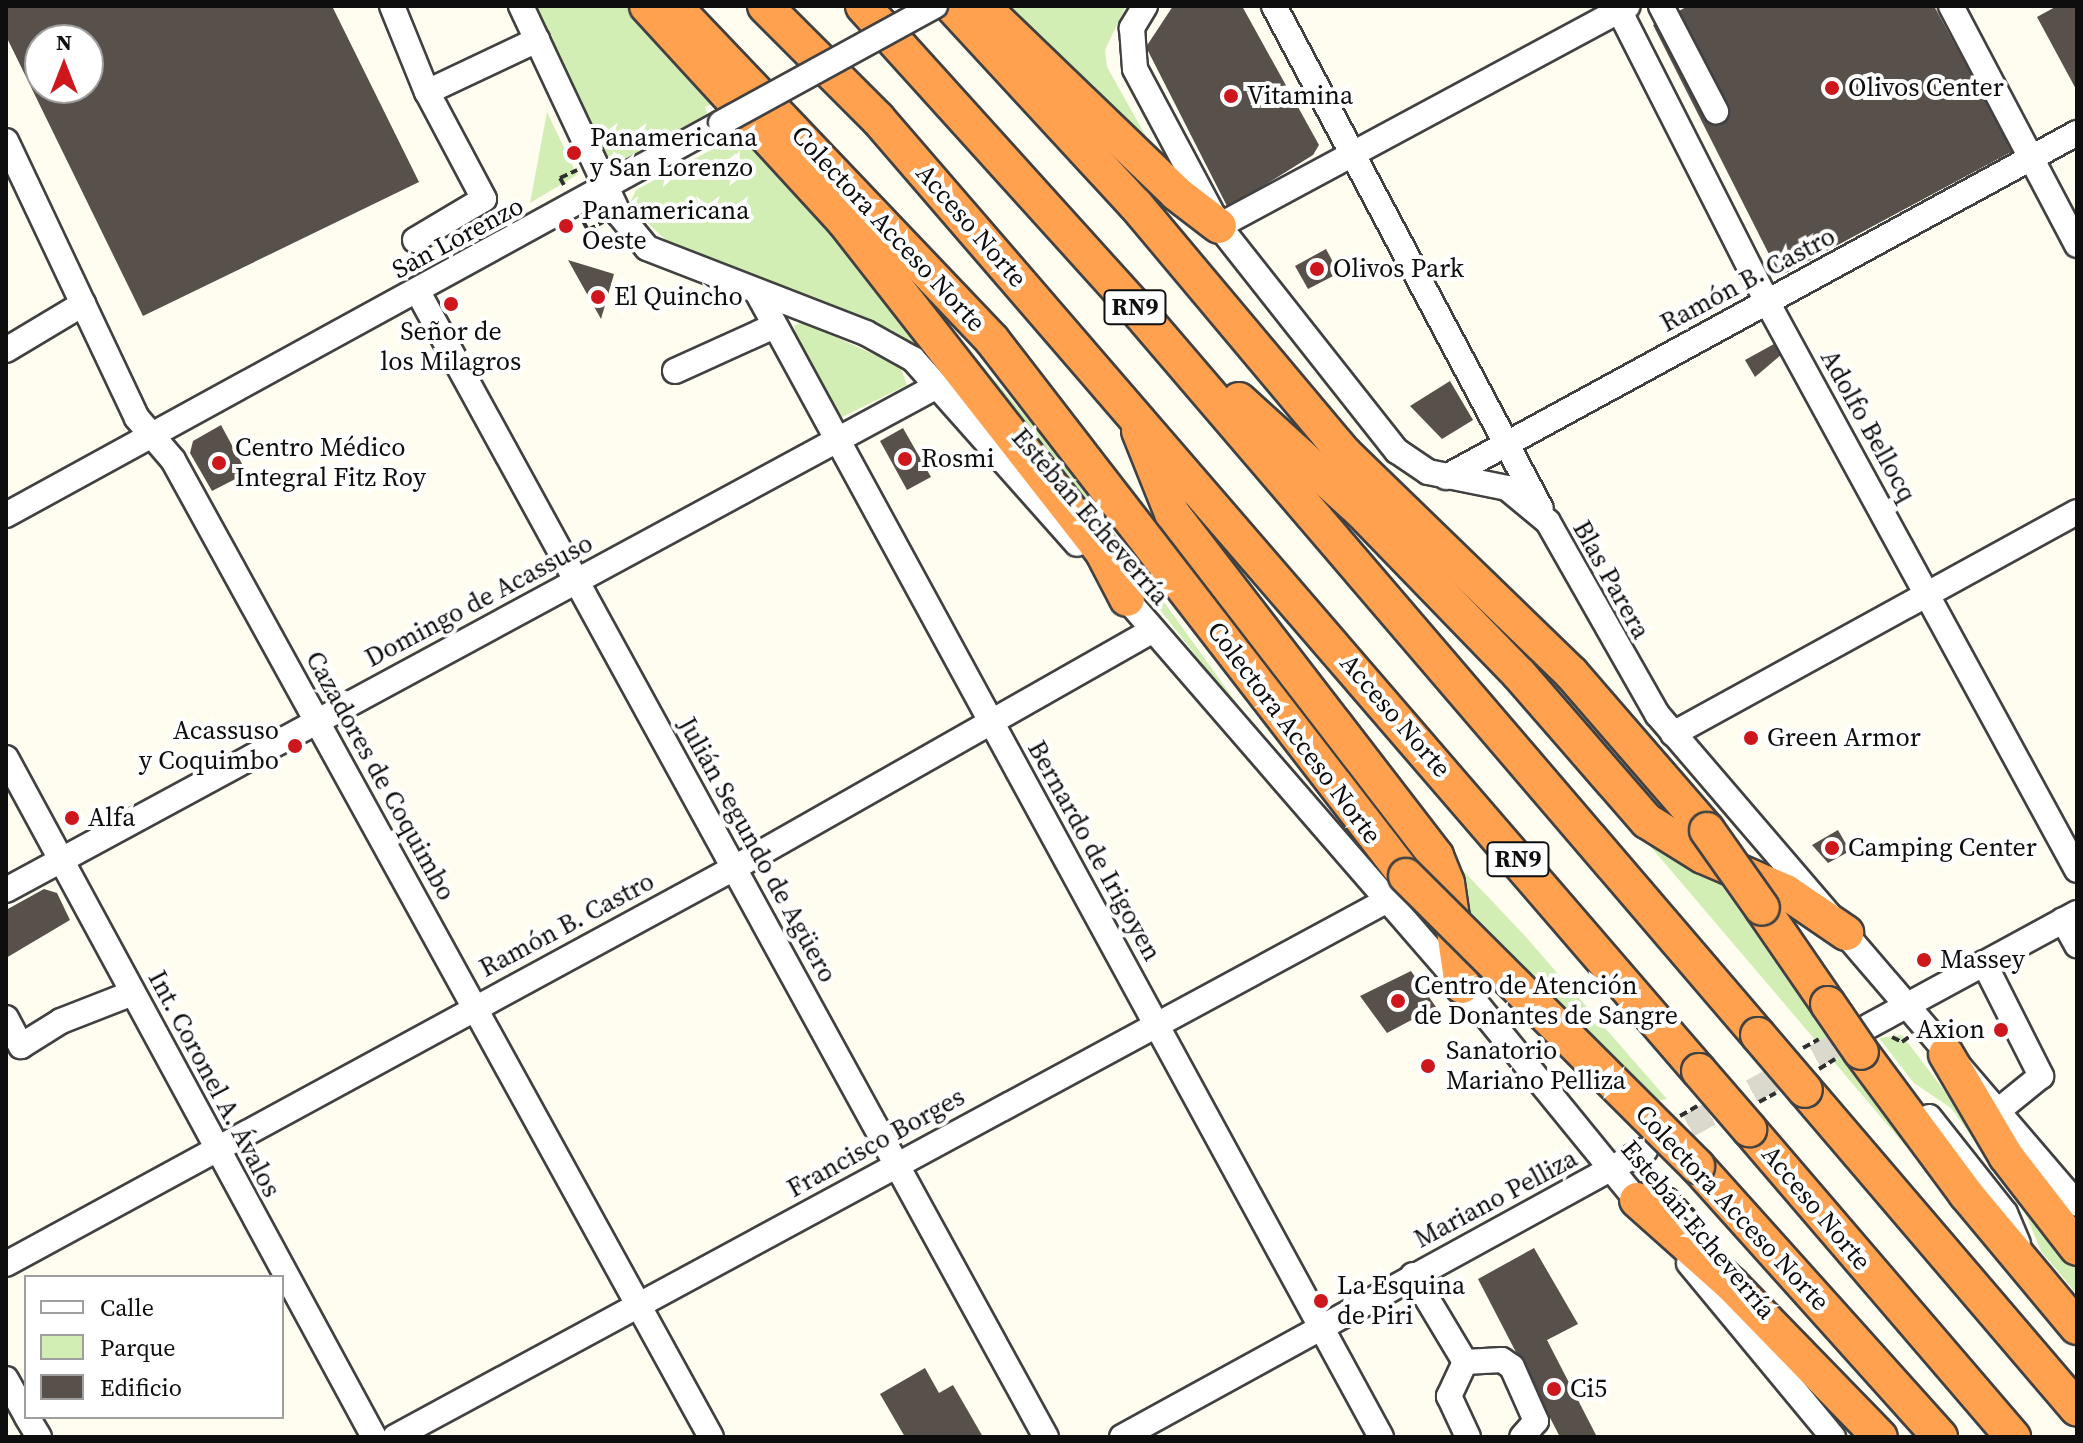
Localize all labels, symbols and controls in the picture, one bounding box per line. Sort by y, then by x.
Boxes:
north arrow [24,24,104,104]
text: N [56,27,72,57]
place label: Olivos Center [1848,72,2004,104]
marker: Olivos Center [1823,79,1841,97]
place label: Vitamina [1247,80,1353,112]
marker: Vitamina [1222,87,1240,105]
street label: Colectora Acceso Norte [784,120,992,338]
place label: Panamericana y San Lorenzo [590,122,757,184]
marker: Panamericana y San Lorenzo [565,144,583,162]
street label: Acceso Norte [909,158,1033,294]
street label: San Lorenzo [387,190,529,286]
place label: Panamericana Oeste [582,195,749,256]
marker: Panamericana Oeste [557,217,575,235]
street label: Ramón B. Castro [1655,221,1841,339]
place label: Olivos Park [1333,253,1464,285]
marker: Olivos Park [1308,260,1326,278]
place label: El Quincho [614,281,743,313]
road number: RN9 [1103,287,1167,327]
marker: El Quincho [589,288,607,306]
marker: Señor de los Milagros [442,295,460,313]
place label: Señor de los Milagros [381,316,521,378]
street label: Adolfo Bellocq [1813,345,1923,507]
street label: Esteban Echeverría [1005,422,1175,612]
place label: Centro Médico Integral Fitz Roy [235,432,426,494]
place label: Rosmi [921,443,994,475]
marker: Rosmi [896,450,914,468]
marker: Centro Médico Integral Fitz Roy [210,454,228,472]
street label: Blas Parera [1566,515,1656,645]
street label: Domingo de Acassuso [360,528,598,674]
street label: Colectora Acceso Norte [1200,616,1388,850]
street label: Cazadores de Coquimbo [299,646,461,906]
street label: Acceso Norte [1333,648,1457,784]
street label: Julián Segundo de Agüero [671,712,843,988]
place label: Acassuso y Coquimbo [139,715,279,776]
place label: Green Armor [1767,722,1921,754]
marker: Green Armor [1742,729,1760,747]
street label: Bernardo de Irigoyen [1021,736,1167,966]
marker: Acassuso y Coquimbo [286,737,304,755]
place label: Alfa [88,802,135,834]
marker: Alfa [63,809,81,827]
place label: Camping Center [1848,832,2037,864]
road number: RN9 [1486,839,1550,879]
marker: Camping Center [1823,839,1841,857]
street label: Ramón B. Castro [474,866,660,984]
place label: Massey [1940,944,2025,976]
marker: Massey [1915,951,1933,969]
street label: Int. Coronel A. Ávalos [141,965,287,1203]
place label: Centro de Atención de Donantes de Sangre [1414,970,1678,1032]
marker: Centro de Atención de Donantes de Sangre [1389,992,1407,1010]
place label: Axion [1916,1014,1985,1046]
marker: Axion [1992,1021,2010,1039]
place label: Sanatorio Mariano Pelliza [1446,1035,1626,1096]
marker: Sanatorio Mariano Pelliza [1417,1055,1439,1077]
street label: Francisco Borges [782,1081,970,1205]
street label: Colectora Acceso Norte [1628,1099,1836,1317]
street label: Esteban Echeverría [1614,1134,1782,1326]
street label: Acceso Norte [1755,1139,1877,1277]
street label: Mariano Pelliza [1409,1143,1583,1255]
place label: La Esquina de Piri [1337,1270,1465,1332]
legend [24,1275,284,1419]
text: Calle [100,1291,154,1324]
marker: La Esquina de Piri [1312,1292,1330,1310]
text: Parque [100,1331,176,1364]
text: Edificio [100,1371,182,1404]
place label: Ci5 [1570,1373,1607,1405]
marker: Ci5 [1545,1380,1563,1398]

